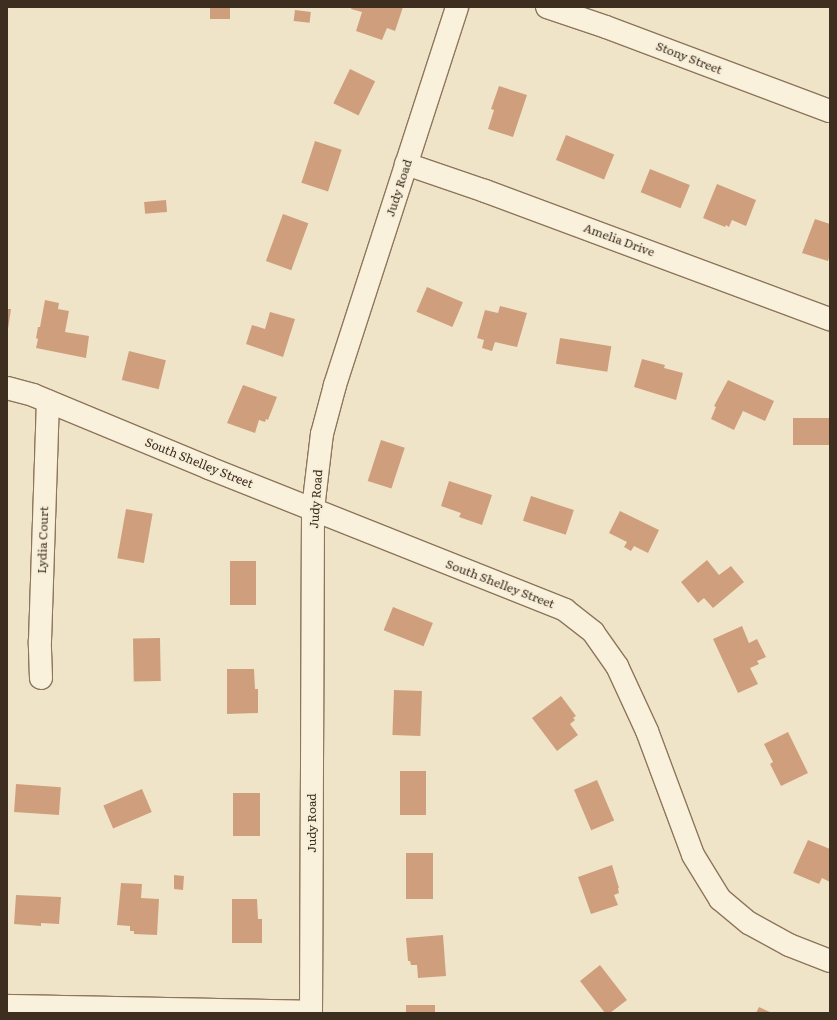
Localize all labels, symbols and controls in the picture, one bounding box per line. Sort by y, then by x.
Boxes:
street label: Stony Street [654,39,724,77]
street label: Judy Road [383,158,415,218]
street label: Amelia Drive [581,220,657,260]
street label: South Shelley Street [143,435,255,491]
street label: Judy Road [307,469,325,529]
street label: Lydia Court [35,506,51,574]
street label: South Shelley Street [444,557,556,611]
street label: Judy Road [305,793,319,853]

